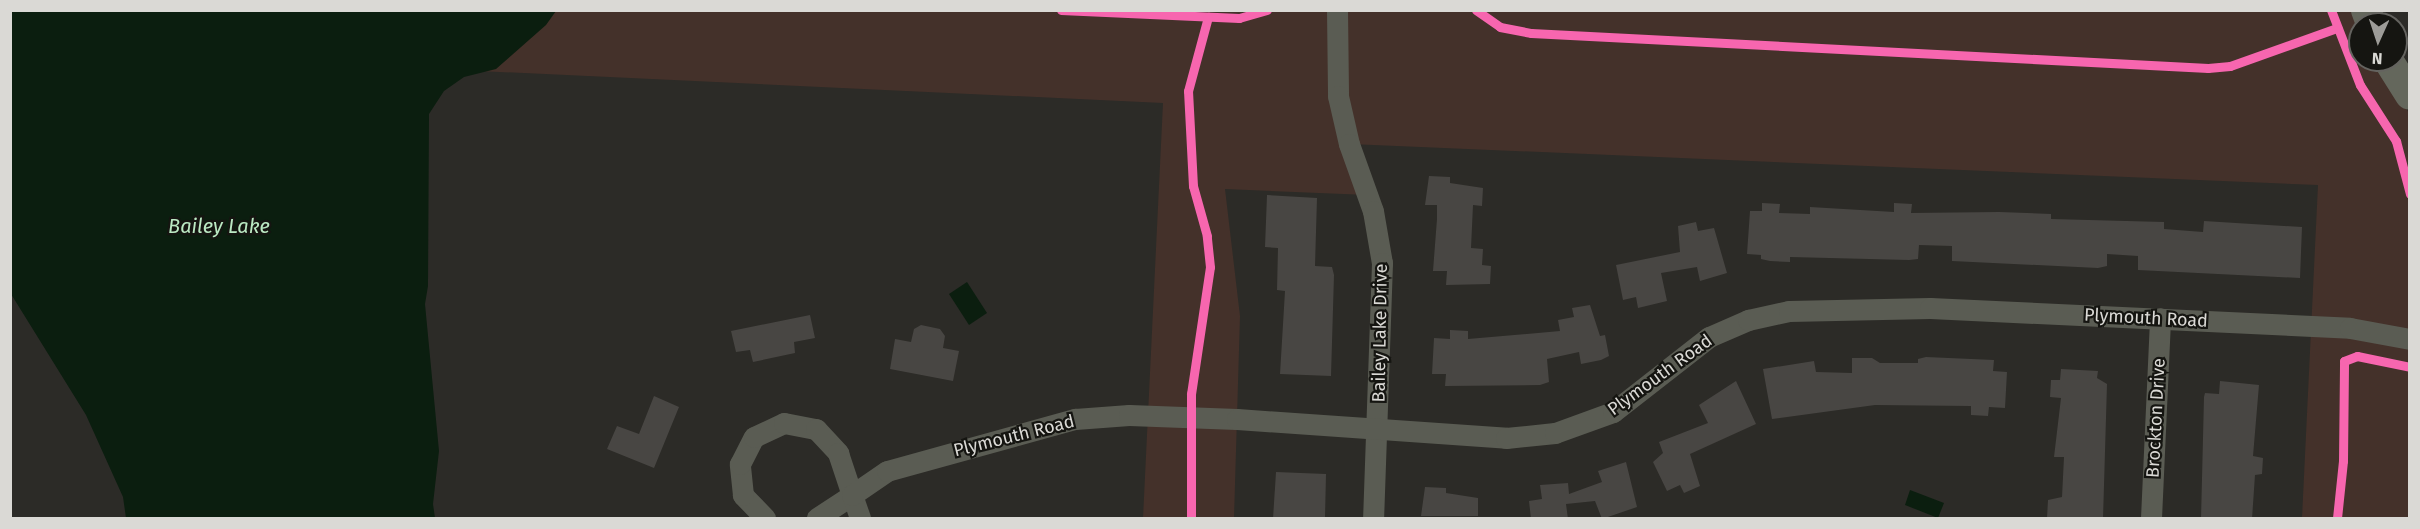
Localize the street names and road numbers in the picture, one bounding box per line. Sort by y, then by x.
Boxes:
street label: Bailey Lake Drive [1368,263,1392,403]
street label: Plymouth Road [2084,304,2208,332]
street label: Plymouth Road [1604,330,1716,420]
street label: Brockton Drive [2142,358,2170,478]
street label: Plymouth Road [951,411,1077,461]

